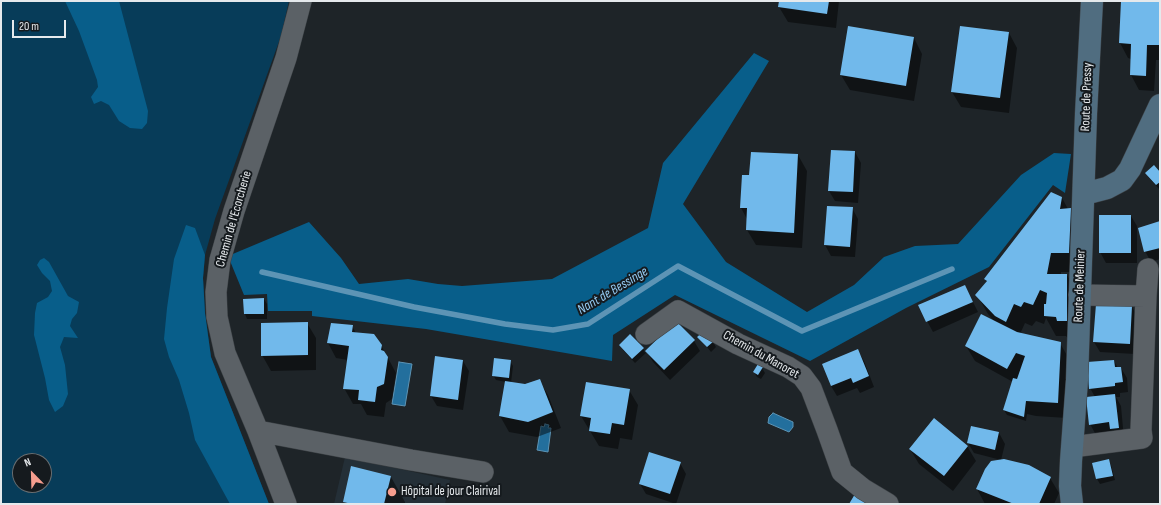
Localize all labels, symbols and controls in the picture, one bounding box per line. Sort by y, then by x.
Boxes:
scale bar [14,12,68,38]
text: 20 m [19,19,39,34]
street label: Route de Pressy [1078,62,1096,132]
street label: Chemin de l'Ecorcherie [213,169,255,269]
street label: Route de Meinier [1071,249,1089,323]
water label: Nant de Bessinge [575,263,651,319]
street label: Chemin du Manoret [720,328,802,382]
north arrow [12,453,52,493]
text: N [22,455,33,470]
place label: Hôpital de jour Clairival [401,484,500,500]
marker: Hôpital de jour Clairival [386,486,398,498]

